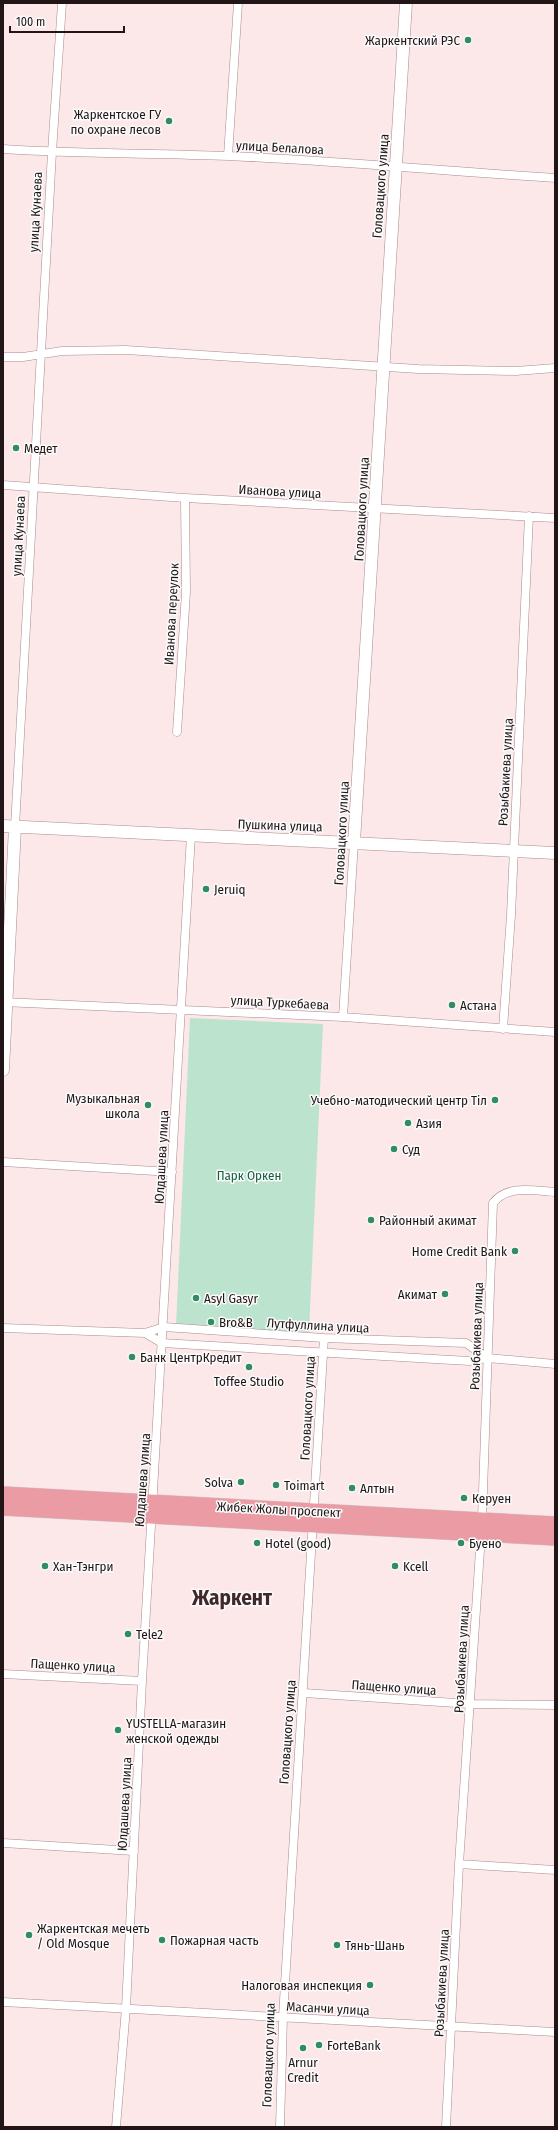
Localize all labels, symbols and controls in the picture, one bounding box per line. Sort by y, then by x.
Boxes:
scale bar [10,8,124,34]
text: 100 m [16,15,45,29]
place label: Жаркентский РЭС [365,33,460,48]
marker: Жаркентский РЭС [463,35,473,45]
place label: Жаркентское ГУ по охране лесов [70,107,162,137]
marker: Жаркентское ГУ по охране лесов [164,116,174,126]
street label: Головацкого улица [369,133,392,239]
street label: улица Белалова [236,138,324,157]
street label: улица Кунаева [26,171,45,253]
place label: Медет [24,441,58,456]
marker: Медет [11,443,21,453]
street label: Головацкого улица [351,456,372,562]
street label: Иванова улица [238,482,322,501]
street label: улица Кунаева [9,495,28,577]
street label: Иванова переулок [161,563,182,665]
street label: Розыбакиева улица [495,718,516,826]
street label: Головацкого улица [331,780,352,886]
street label: Пушкина улица [237,817,323,834]
place label: Jeruiq [214,882,246,897]
marker: Jeruiq [201,884,211,894]
street label: улица Туркебаева [230,992,330,1013]
place label: Астана [460,998,497,1013]
marker: Астана [447,1000,457,1010]
place label: Музыкальная школа [66,1091,140,1121]
place label: Учебно-матодический центр Тіл [310,1093,487,1108]
marker: Учебно-матодический центр Тіл [490,1095,500,1105]
marker: Музыкальная школа [143,1100,153,1110]
street label: Юлдашева улица [152,1110,171,1204]
place label: Азия [416,1116,442,1131]
marker: Азия [403,1118,413,1128]
place label: Суд [402,1142,421,1157]
marker: Суд [389,1144,399,1154]
park label: Парк Оркен [217,1168,281,1183]
place label: Районный акимат [379,1213,477,1228]
marker: Районный акимат [366,1215,376,1225]
place label: Home Credit Bank [412,1244,508,1259]
marker: Home Credit Bank [510,1246,520,1256]
street label: Розыбакиева улица [467,1282,486,1390]
place label: Акимат [398,1287,438,1302]
marker: Акимат [440,1289,450,1299]
place label: Asyl Gasyr [204,1291,258,1306]
marker: Asyl Gasyr [191,1293,201,1303]
place label: Bro&B [219,1315,253,1330]
street label: Лутфуллина улица [266,1315,370,1336]
marker: Bro&B [206,1317,216,1327]
place label: Банк ЦентрКредит [140,1350,242,1365]
marker: Банк ЦентрКредит [127,1352,137,1362]
street label: Головацкого улица [297,1355,318,1461]
marker: Toffee Studio [244,1362,254,1372]
place label: Toffee Studio [214,1374,284,1389]
street label: Юлдашева улица [132,1433,153,1528]
place label: Solva [204,1475,233,1490]
marker: Solva [236,1477,246,1487]
place label: Toimart [284,1478,325,1493]
marker: Toimart [271,1480,281,1490]
place label: Алтын [360,1481,394,1496]
marker: Алтын [347,1483,357,1493]
place label: Керуен [472,1491,511,1506]
marker: Керуен [459,1493,469,1503]
street label: Жибек Жолы проспект [216,1499,342,1520]
place label: Hotel (good) [265,1536,331,1551]
place label: Буено [469,1536,502,1551]
marker: Hotel (good) [252,1538,262,1548]
marker: Буено [456,1538,466,1548]
place label: Хан-Тэнгри [53,1559,113,1574]
place label: Kcell [403,1559,429,1574]
marker: Хан-Тэнгри [40,1561,50,1571]
marker: Kcell [390,1561,400,1571]
district label: Жаркент [191,1585,273,1611]
street label: Розыбакиева улица [451,1605,472,1713]
place label: Tele2 [136,1627,163,1642]
marker: Tele2 [123,1629,133,1639]
street label: Пащенко улица [30,1656,116,1675]
street label: Пащенко улица [351,1677,437,1698]
street label: Головацкого улица [276,1679,299,1785]
place label: YUSTELLA-магазин женской одежды [126,1716,226,1746]
marker: YUSTELLA-магазин женской одежды [113,1725,123,1735]
street label: Юлдашева улица [115,1757,134,1851]
place label: Жаркентская мечеть / Old Mosque [37,1921,150,1951]
street label: Розыбакиева улица [431,1929,452,2037]
marker: Жаркентская мечеть / Old Mosque [24,1930,34,1940]
place label: Пожарная часть [170,1933,258,1948]
marker: Пожарная часть [157,1935,167,1945]
place label: Тянь-Шань [345,1938,404,1953]
marker: Тянь-Шань [332,1940,342,1950]
place label: Налоговая инспекция [241,1978,362,1993]
marker: Налоговая инспекция [365,1980,375,1990]
street label: Масанчи улица [286,1999,370,2018]
street label: Головацкого улица [259,2003,278,2108]
place label: ForteBank [327,2038,381,2053]
marker: ForteBank [314,2040,324,2050]
marker: Arnur Credit [298,2043,308,2053]
place label: Arnur Credit [287,2055,319,2085]

